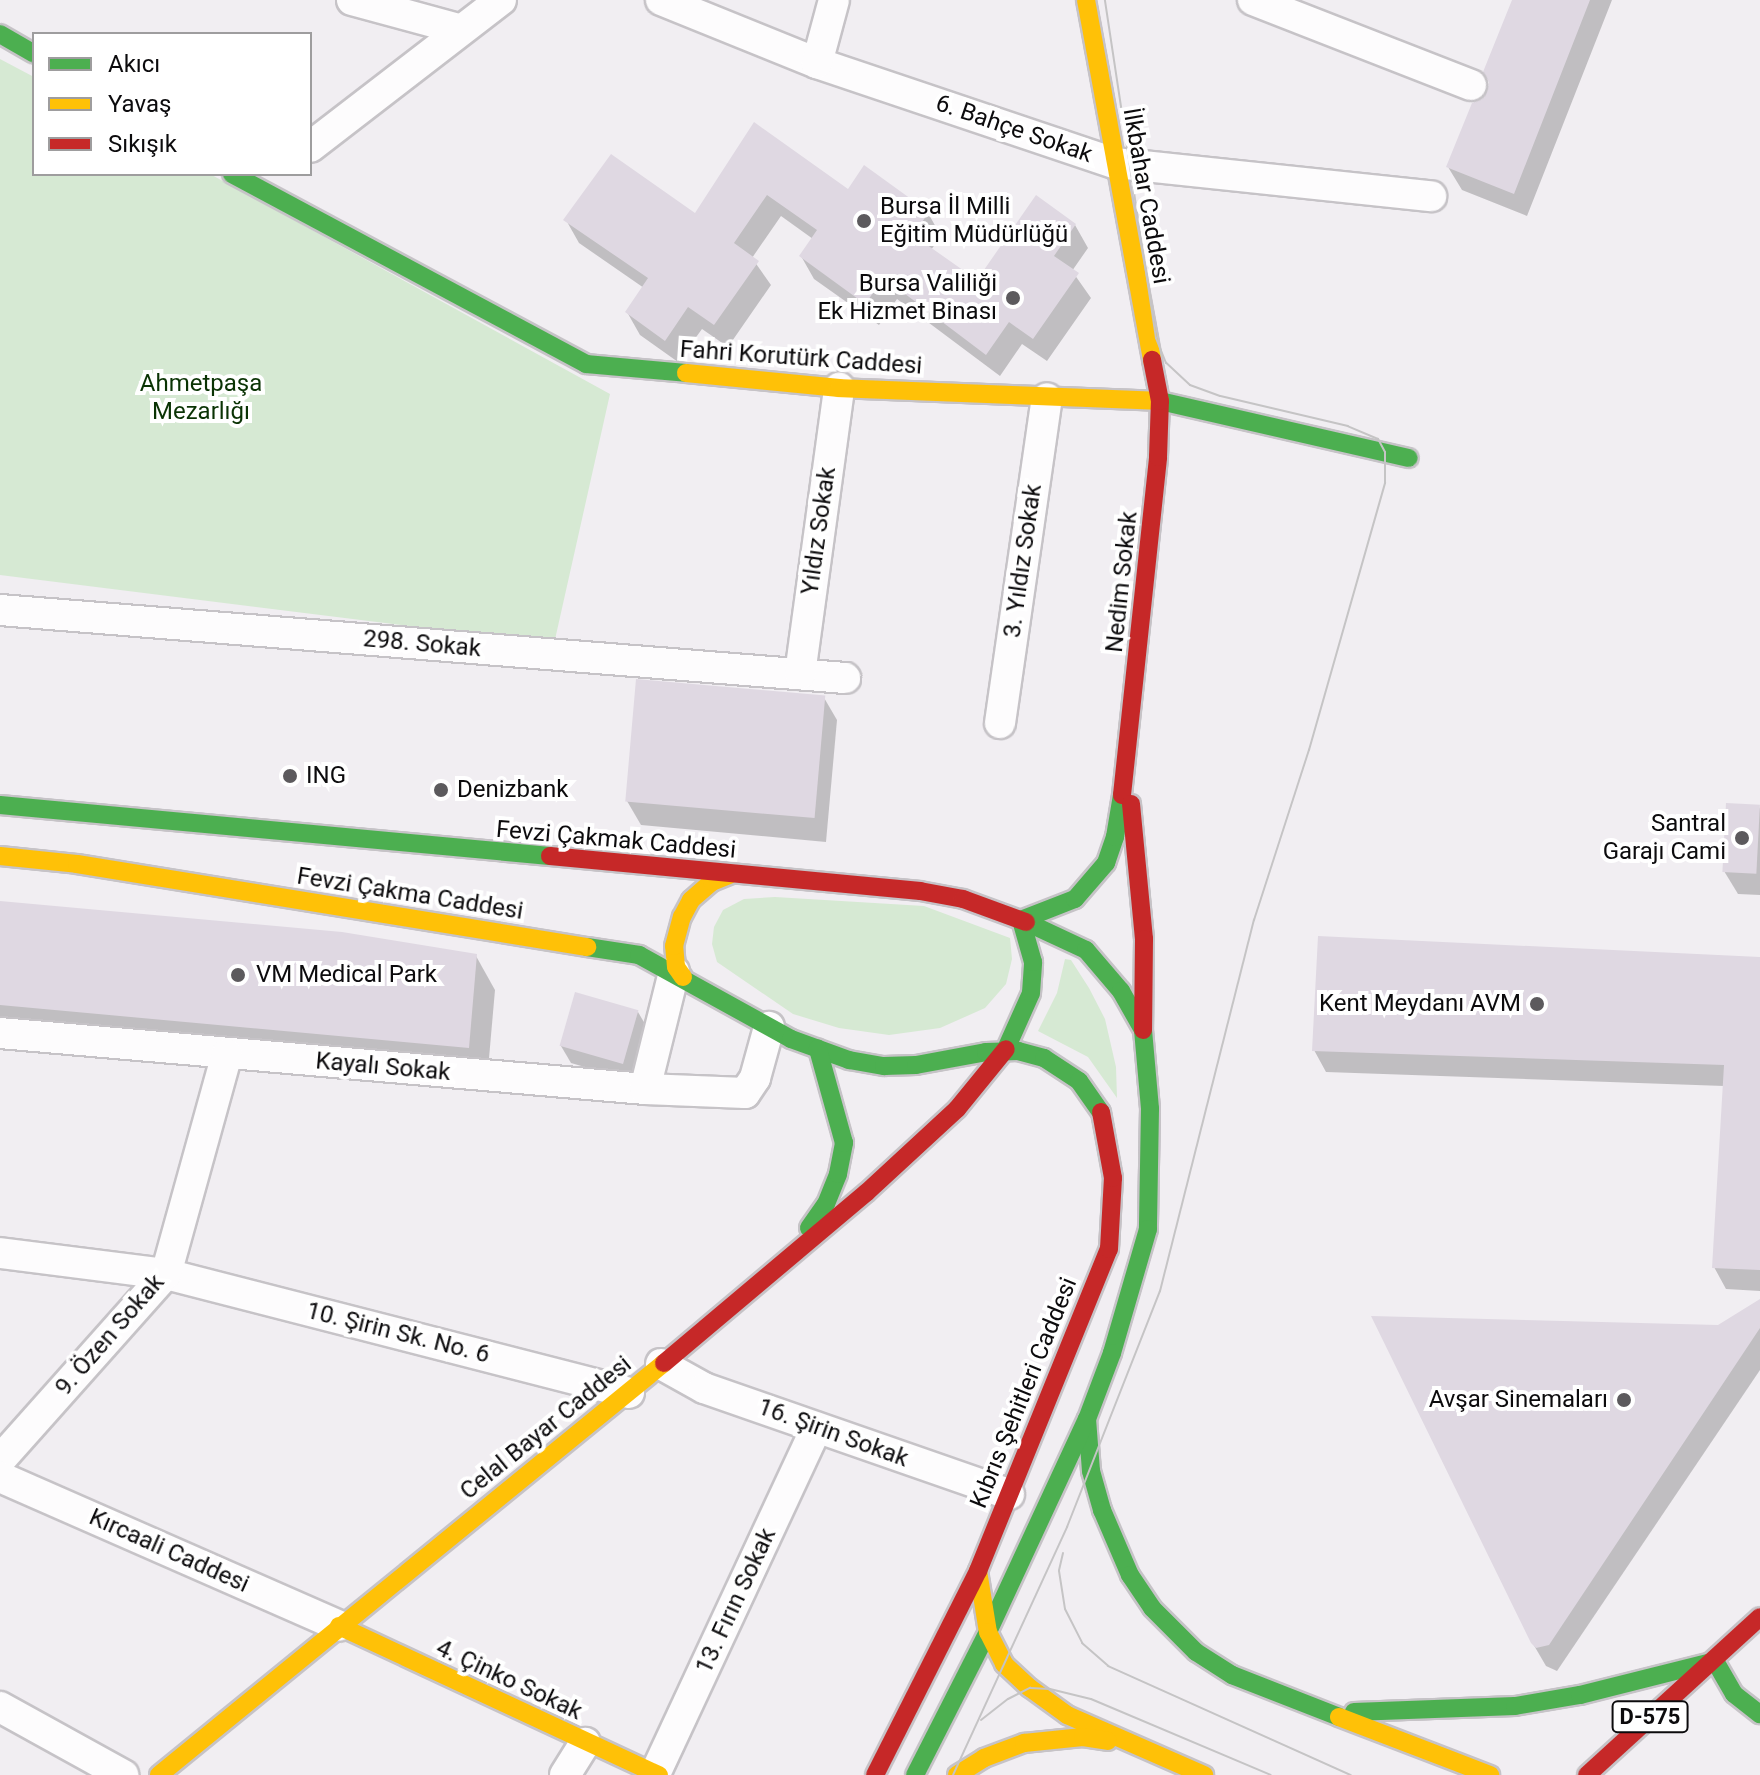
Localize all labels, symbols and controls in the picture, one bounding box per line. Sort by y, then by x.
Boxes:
legend [32,32,312,176]
text: Akıcı [108,50,160,78]
street label: 6. Bahçe Sokak [932,89,1096,169]
text: Yavaş [108,90,171,118]
street label: İlkbahar Caddesi [1116,106,1176,286]
text: Sıkışık [108,130,177,158]
place label: Bursa İl Milli Eğitim Müdürlüğü [880,193,1068,249]
marker: Bursa İl Milli Eğitim Müdürlüğü [855,212,873,230]
place label: Bursa Valiliği Ek Hizmet Binası [817,270,997,326]
marker: Bursa Valiliği Ek Hizmet Binası [1004,289,1022,307]
street label: Fahri Korutürk Caddesi [679,335,923,381]
park label: Ahmetpaşa Mezarlığı [140,370,262,426]
street label: Yıldız Sokak [796,465,842,597]
street label: 3. Yıldız Sokak [998,482,1048,640]
street label: Nedim Sokak [1100,510,1144,654]
street label: 298. Sokak [362,625,482,663]
place label: ING [306,762,346,790]
marker: ING [281,767,299,785]
place label: Denizbank [457,776,568,804]
marker: Denizbank [432,781,450,799]
place label: Santral Garajı Cami [1603,810,1726,866]
street label: Fevzi Çakmak Caddesi [495,815,737,865]
marker: Santral Garajı Cami [1733,829,1751,847]
street label: Fevzi Çakma Caddesi [295,862,525,926]
place label: VM Medical Park [256,961,437,989]
marker: VM Medical Park [227,964,249,986]
place label: Kent Meydanı AVM [1319,990,1521,1018]
marker: Kent Meydanı AVM [1528,995,1546,1013]
street label: Kayalı Sokak [314,1047,452,1087]
street label: 9. Özen Sokak [50,1268,170,1402]
street label: Kıbrıs Şehitleri Caddesi [965,1274,1083,1512]
street label: 10. Şirin Sk. No. 6 [303,1296,493,1370]
street label: Celal Bayar Caddesi [455,1350,637,1506]
place label: Avşar Sinemaları [1429,1386,1608,1414]
marker: Avşar Sinemaları [1615,1391,1633,1409]
street label: 16. Şirin Sokak [754,1392,912,1474]
street label: Kırcaali Caddesi [85,1503,253,1599]
street label: 13. Fırın Sokak [690,1524,782,1678]
street label: 4. Çinko Sokak [431,1634,587,1726]
road number: D-575 [1610,1699,1690,1735]

